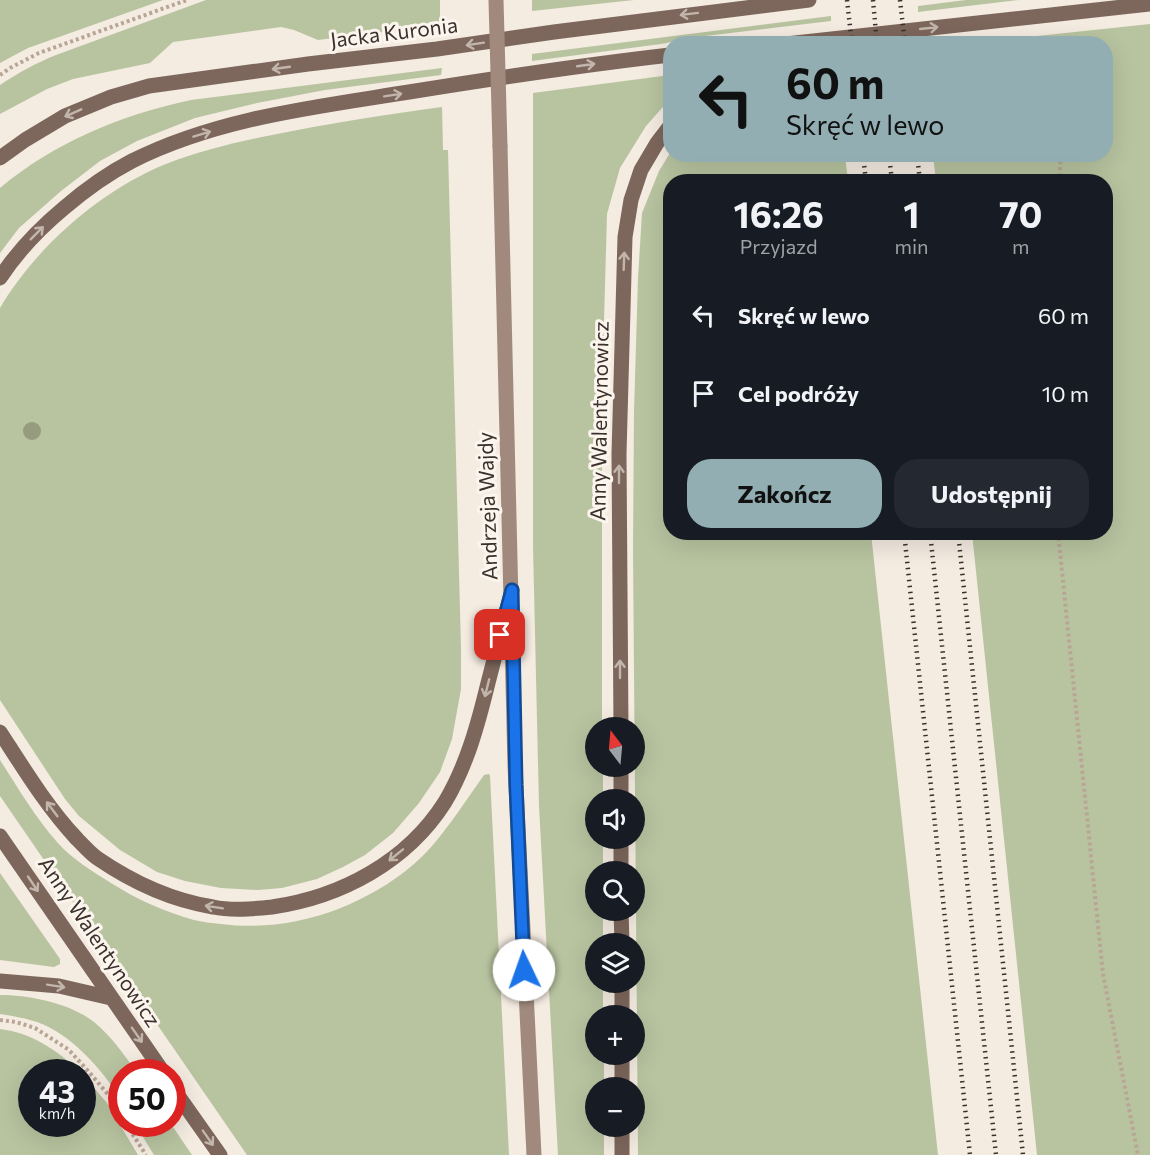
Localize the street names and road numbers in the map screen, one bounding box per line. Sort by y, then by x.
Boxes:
street label: Jacka Kuronia [329,11,459,52]
street label: Anny Walentynowicz [584,321,613,521]
street label: Andrzeja Wajdy [471,431,502,581]
street label: Anny Walentynowicz [34,851,166,1031]

